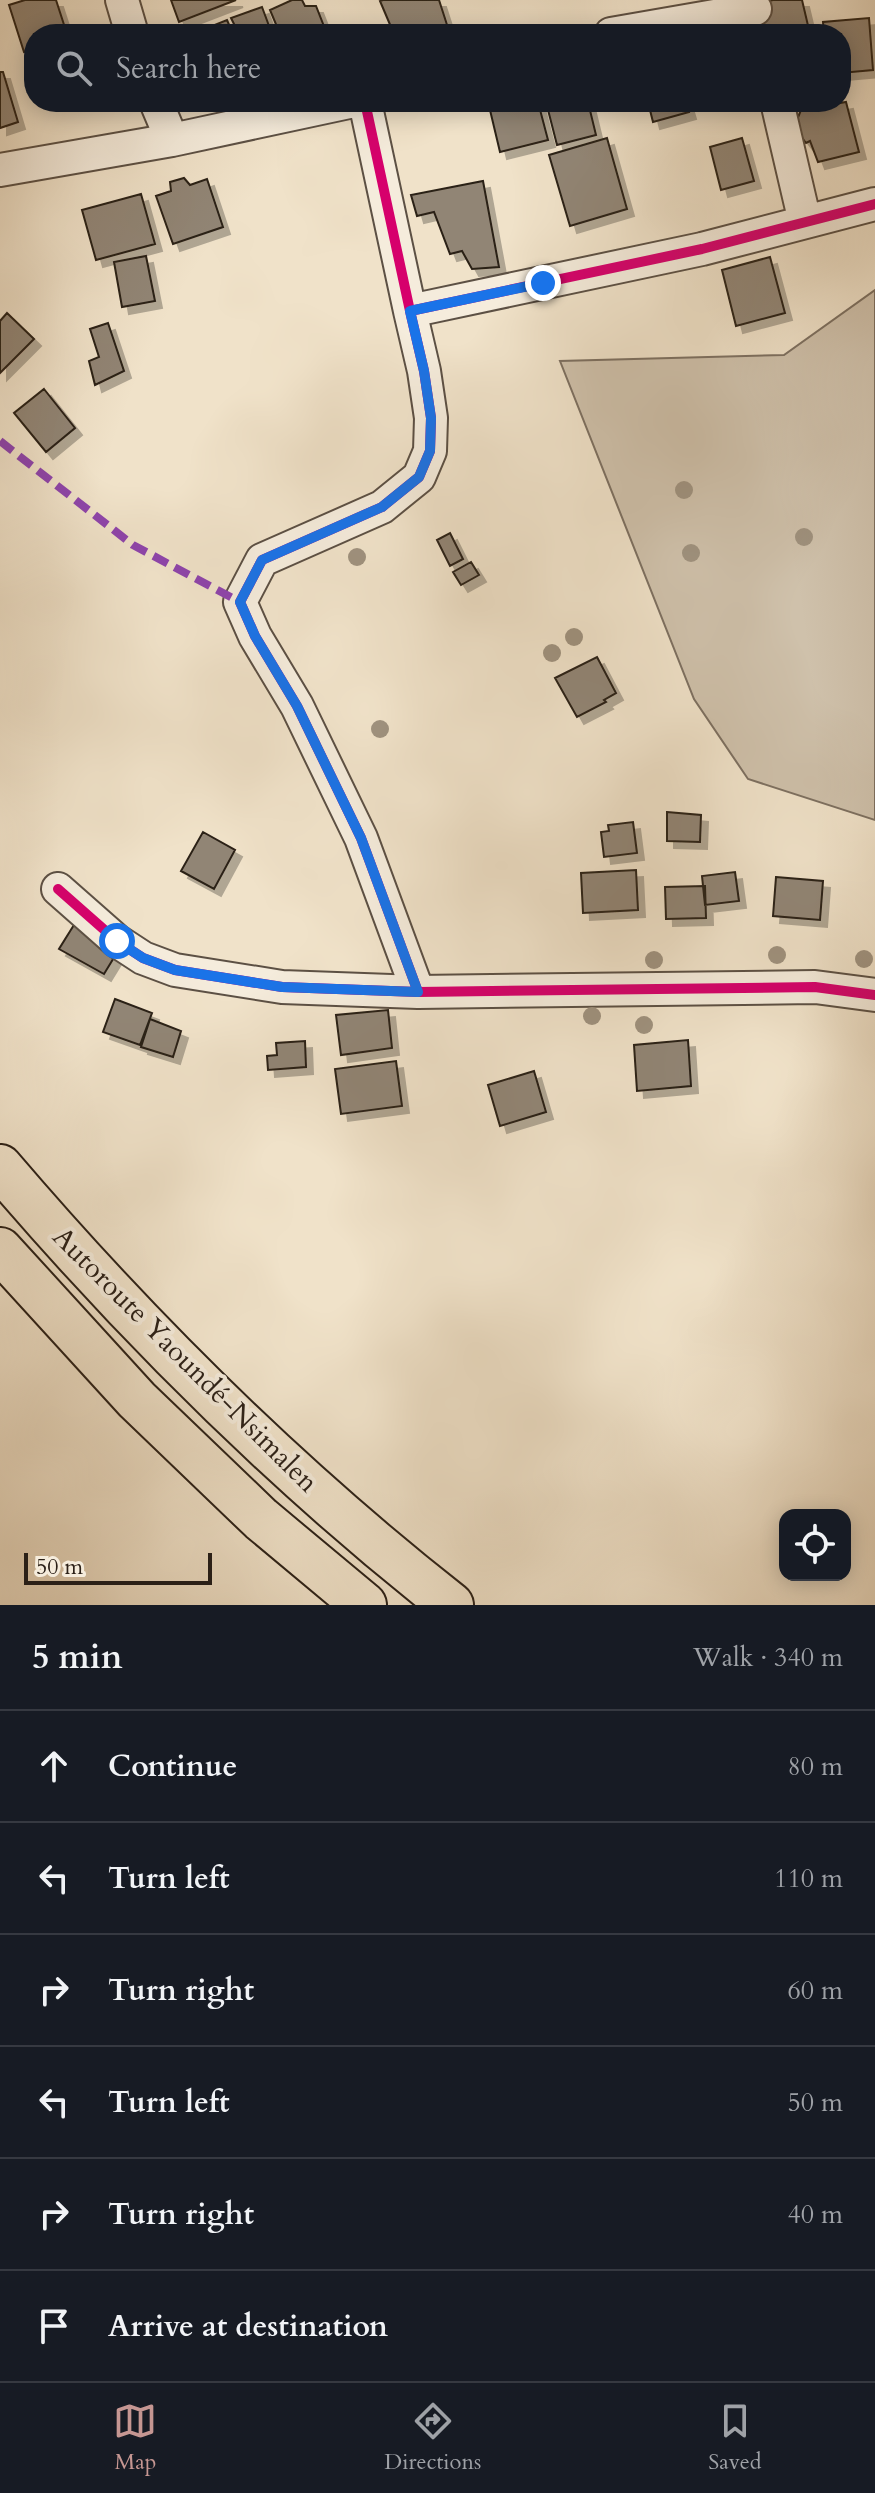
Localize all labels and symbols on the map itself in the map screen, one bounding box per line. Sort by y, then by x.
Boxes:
route end [525,265,561,301]
route start [99,923,135,959]
street label: Autoroute Yaoundé-Nsimalen [44,1219,326,1501]
scale bar [24,1549,212,1585]

